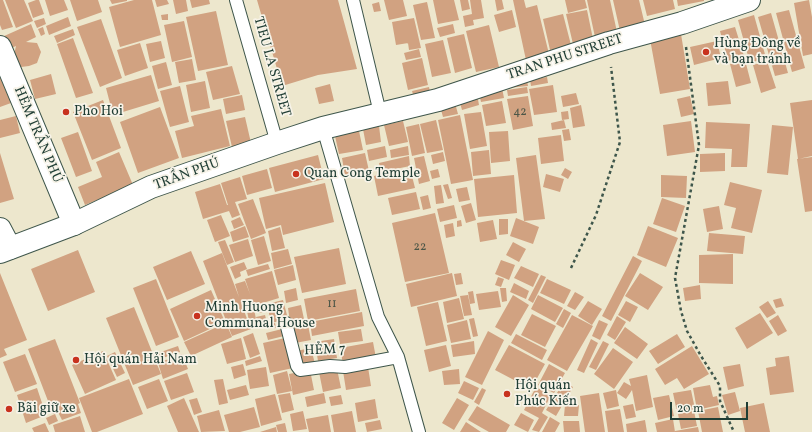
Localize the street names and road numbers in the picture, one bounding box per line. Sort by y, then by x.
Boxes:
street label: TIEU LA STREET [249,15,293,119]
street label: TRAN PHU STREET [505,31,625,85]
street label: HẺM TRẦN PHÚ [9,84,65,186]
street label: TRẦN PHÚ [152,155,222,195]
street label: HẺM 7 [304,342,346,360]

